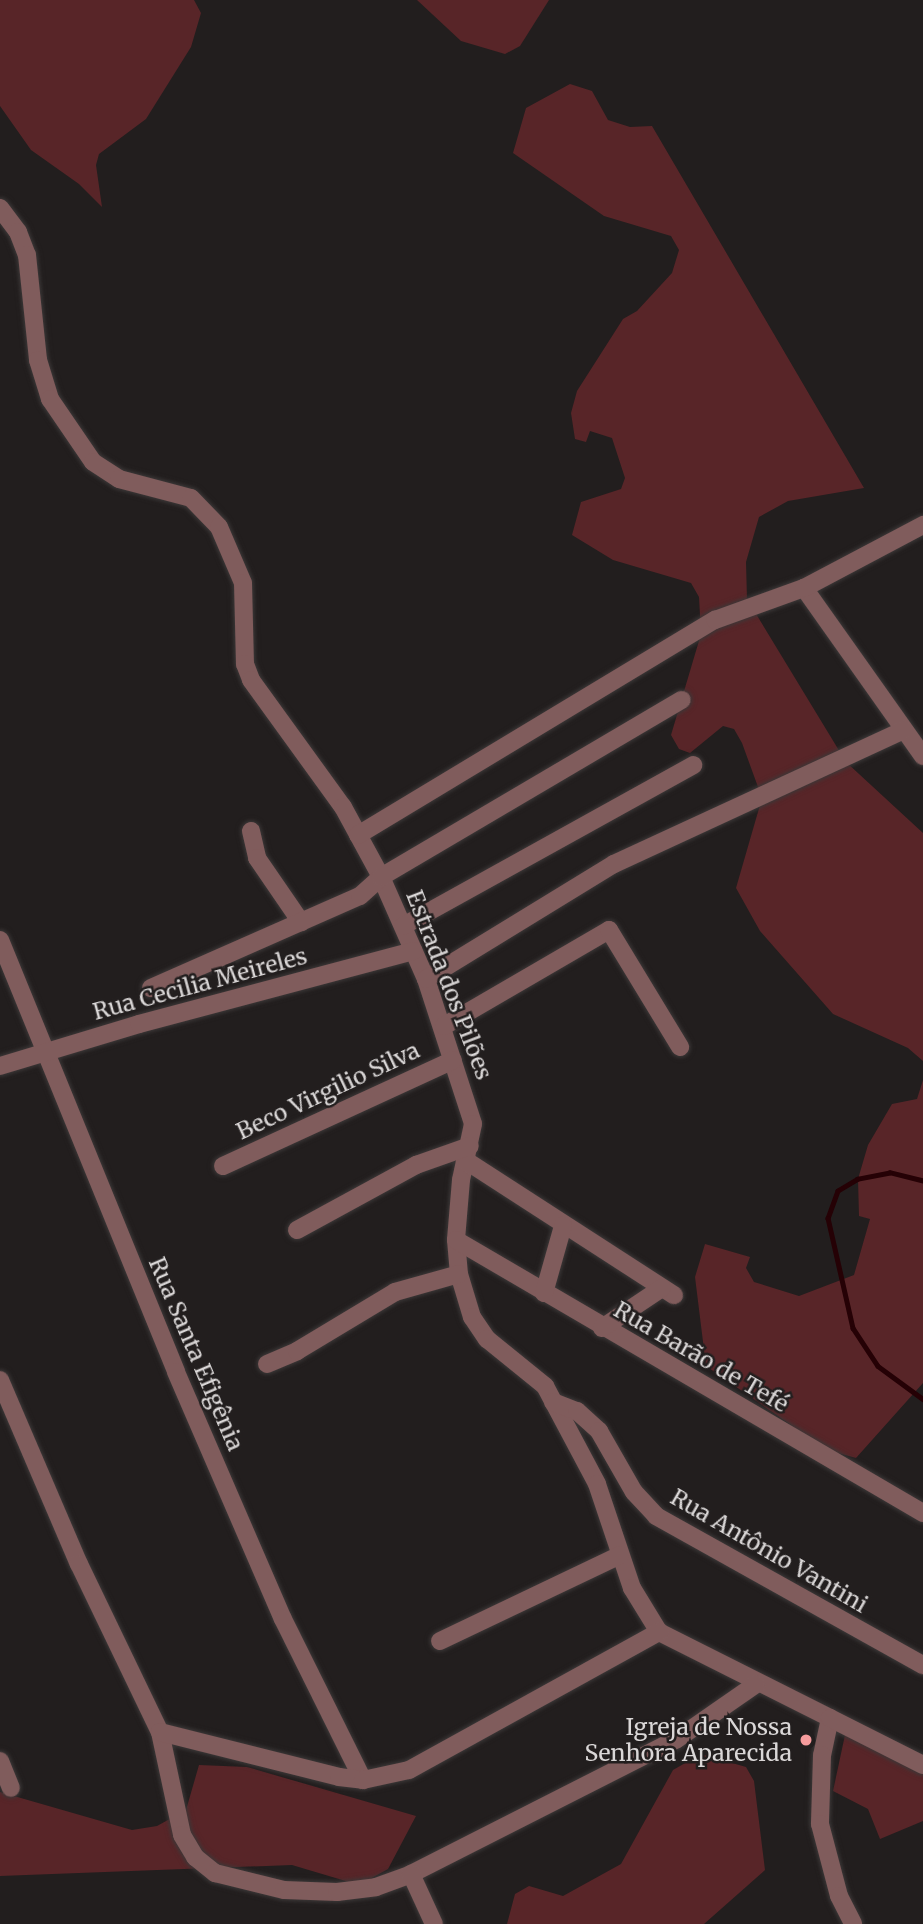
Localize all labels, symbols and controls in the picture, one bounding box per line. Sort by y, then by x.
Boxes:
street label: Estrada dos Pilões [400,886,498,1084]
street label: Rua Cecilia Meireles [90,942,310,1026]
street label: Beco Virgilio Silva [232,1036,424,1146]
street label: Rua Santa Efigênia [143,1253,249,1455]
street label: Rua Barão de Tefé [609,1296,793,1418]
street label: Rua Antônio Vantini [666,1483,872,1619]
place label: Igreja de Nossa Senhora Aparecida [584,1713,792,1767]
marker: Igreja de Nossa Senhora Aparecida [798,1732,814,1748]

